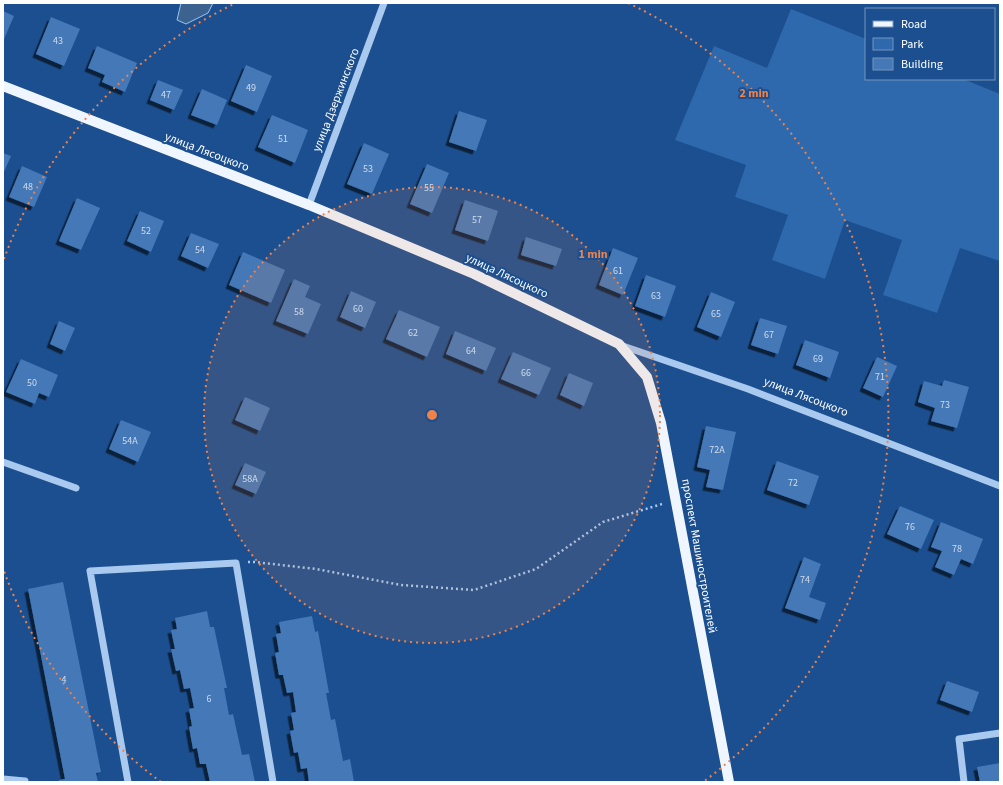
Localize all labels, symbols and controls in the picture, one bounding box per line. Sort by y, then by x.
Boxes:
legend [865,8,995,80]
text: Road [901,16,927,33]
house number: 43 [53,34,63,48]
text: Park [901,36,923,53]
street label: улица Дзержинского [308,46,364,154]
text: Building [901,56,943,73]
house number: 49 [246,81,256,95]
text: 2 min [739,85,769,102]
house number: 47 [161,88,171,102]
street label: улица Лясоцкого [162,128,252,176]
house number: 51 [278,132,288,146]
house number: 53 [363,162,373,176]
house number: 48 [23,180,33,194]
house number: 55 [424,181,434,195]
house number: 57 [472,213,482,227]
house number: 52 [141,224,151,238]
house number: 54 [195,243,205,257]
text: 1 min [578,246,608,263]
street label: улица Лясоцкого [463,249,551,303]
house number: 61 [613,264,623,278]
house number: 63 [651,289,661,303]
house number: 60 [353,302,363,316]
house number: 58 [294,305,304,319]
house number: 65 [711,307,721,321]
house number: 62 [408,326,418,340]
house number: 67 [764,328,774,342]
house number: 64 [466,344,476,358]
house number: 69 [813,352,823,366]
house number: 66 [521,366,531,380]
house number: 71 [875,370,885,384]
street label: улица Лясоцкого [761,373,851,421]
house number: 50 [27,376,37,390]
house number: 73 [940,398,950,412]
centre of rings [425,408,439,422]
house number: 54А [122,434,138,448]
house number: 72А [709,443,725,457]
house number: 58А [242,472,258,486]
house number: 72 [788,476,798,490]
street label: проспект Машиностроителей [677,477,721,635]
house number: 76 [905,520,915,534]
house number: 78 [952,542,962,556]
house number: 74 [800,573,810,587]
house number: 4 [62,673,67,687]
house number: 6 [207,692,212,706]

